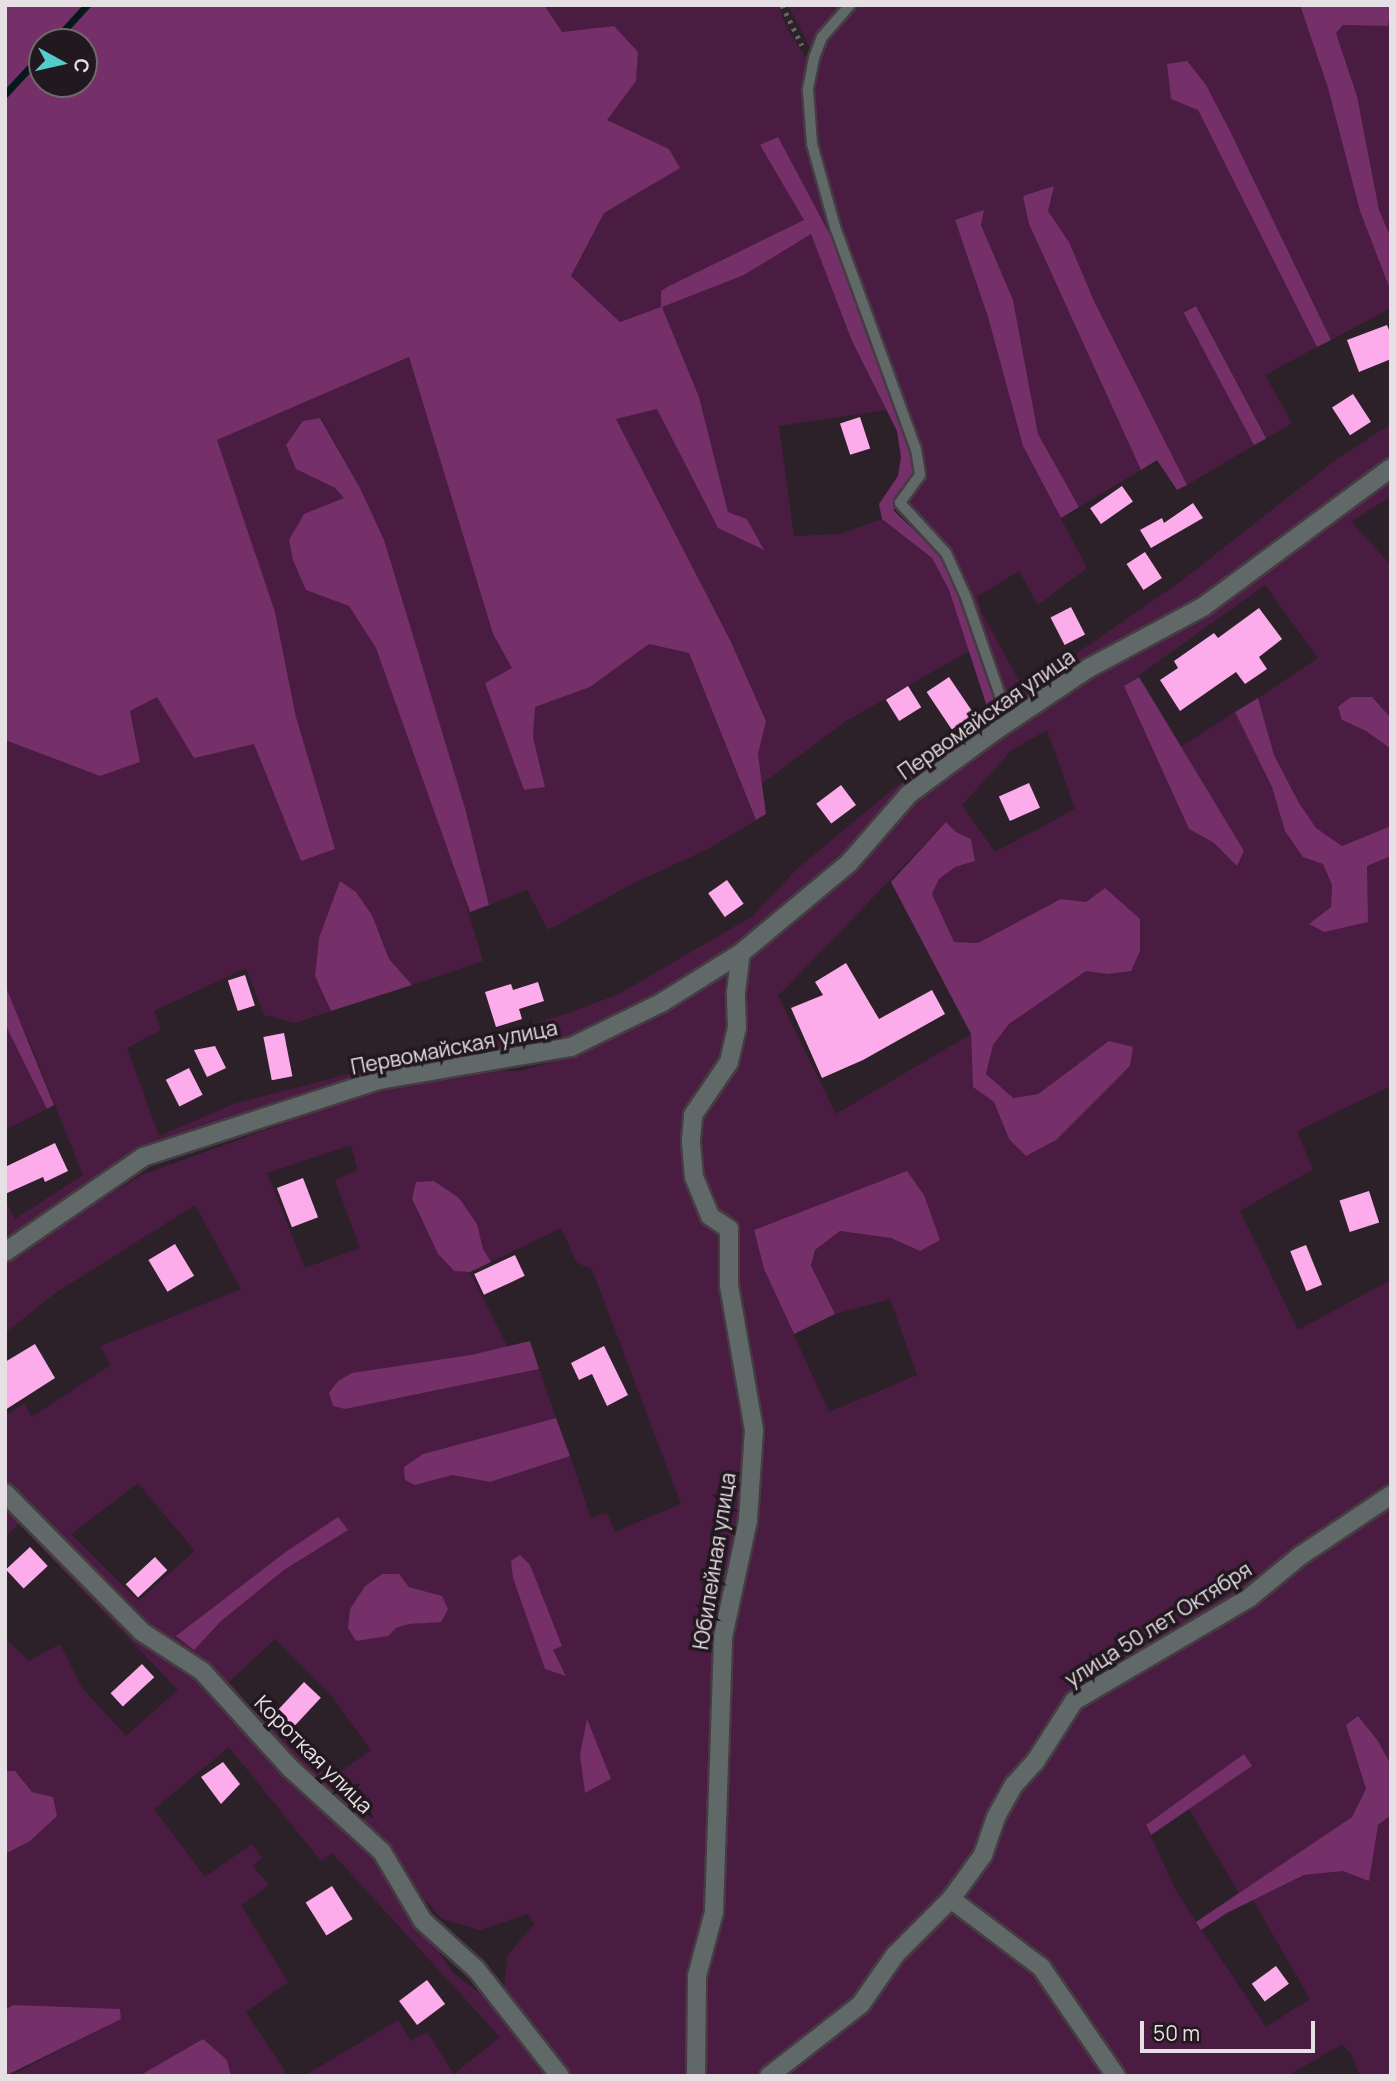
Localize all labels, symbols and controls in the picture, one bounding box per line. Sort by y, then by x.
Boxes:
north arrow [28,28,98,98]
text: С [68,57,96,74]
street label: Первомайская улица [893,643,1079,785]
street label: Первомайская улица [349,1015,559,1079]
street label: Юбилейная улица [688,1471,740,1651]
street label: улица 50 лет Октября [1060,1556,1256,1692]
street label: Короткая улица [250,1690,378,1818]
scale bar [1144,2008,1319,2052]
text: 50 m [1153,2019,1200,2047]

